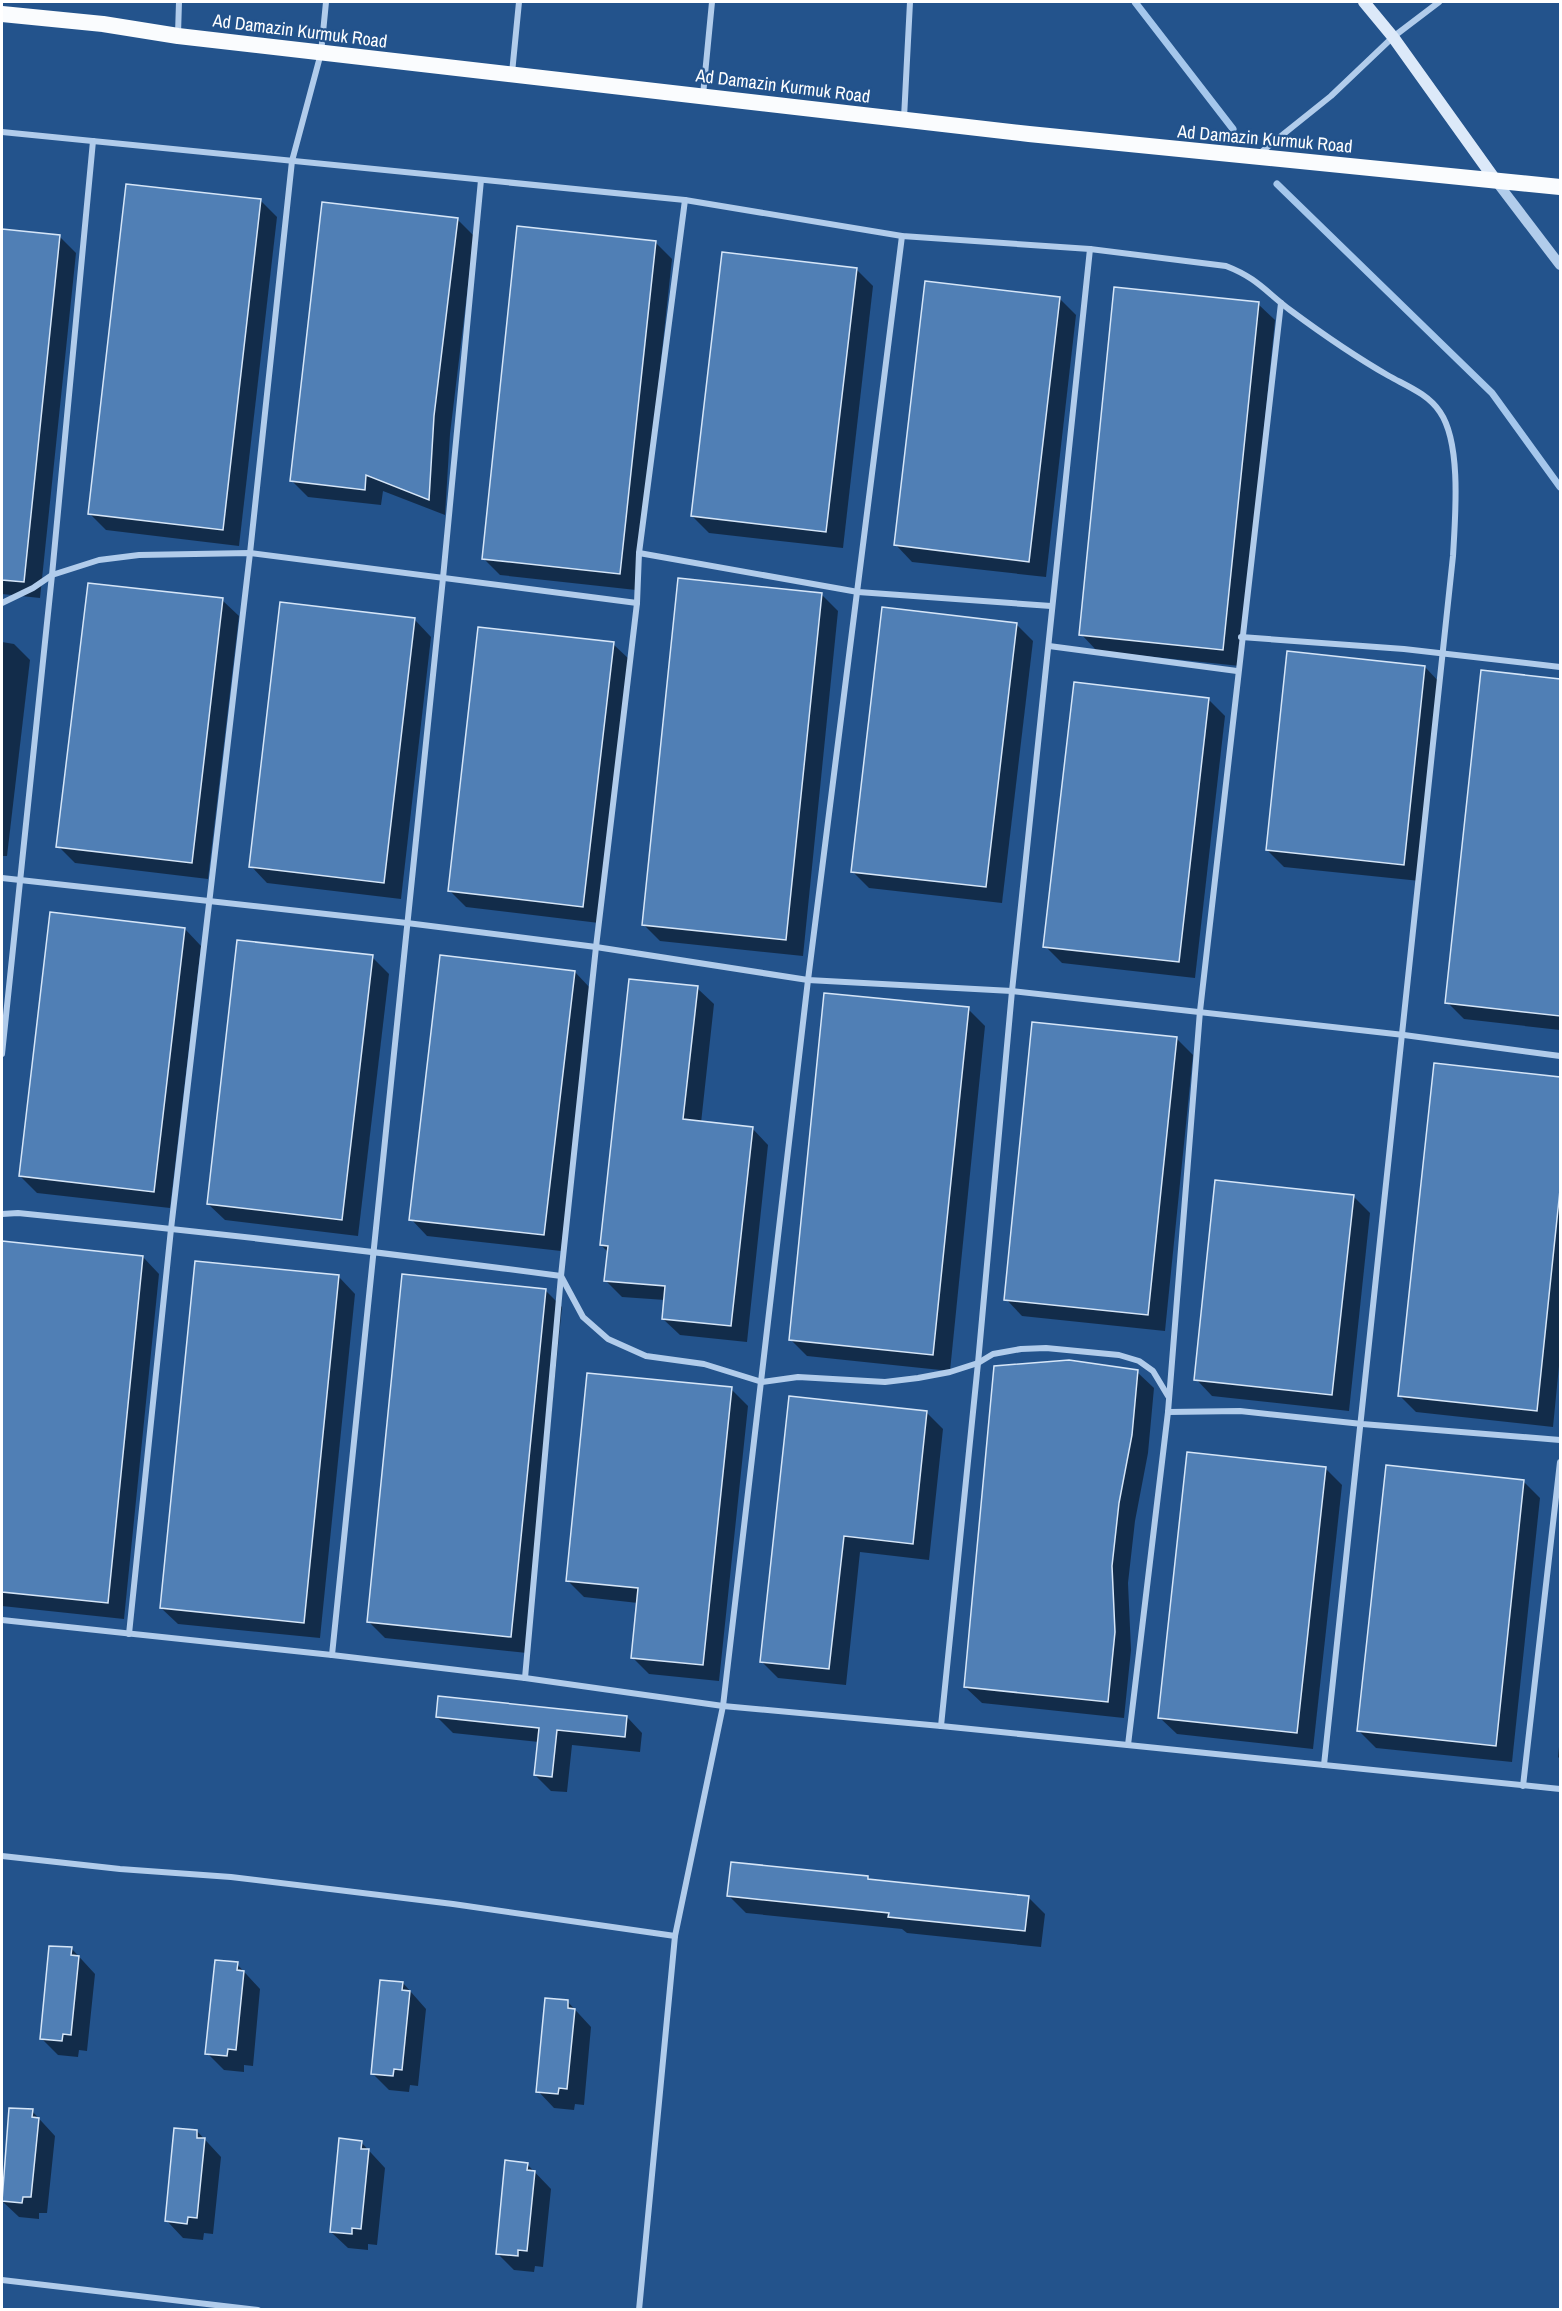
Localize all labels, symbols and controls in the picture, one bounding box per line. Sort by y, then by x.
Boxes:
street label: Ad Damazin Kurmuk Road [210,7,389,54]
street label: Ad Damazin Kurmuk Road [693,62,872,109]
street label: Ad Damazin Kurmuk Road [1176,118,1354,159]

